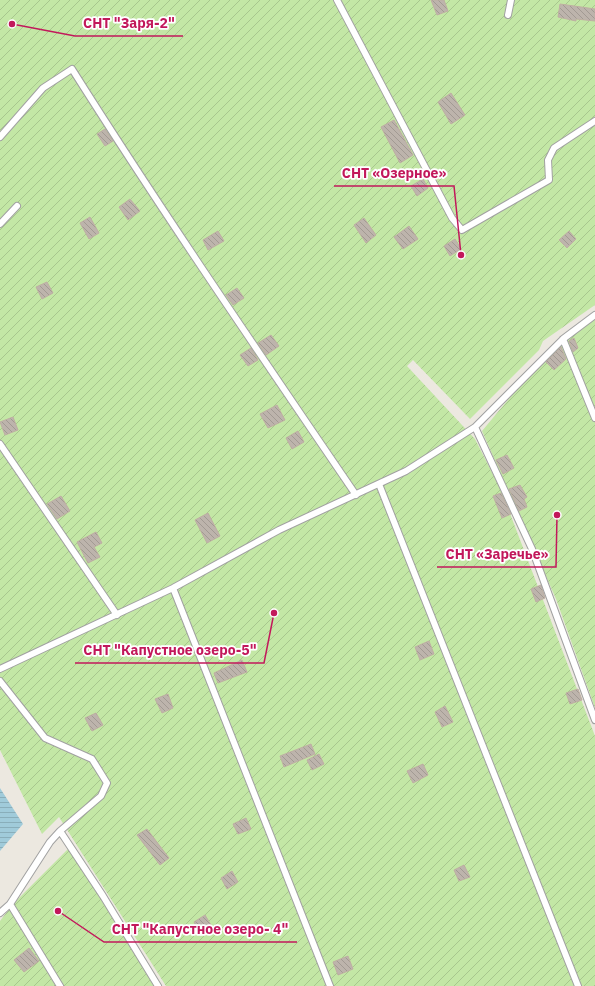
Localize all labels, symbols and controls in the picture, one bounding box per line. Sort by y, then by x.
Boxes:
callout: СНТ "Заря-2" [75,10,183,36]
text: СНТ "Заря-2" [83,14,175,32]
callout: СНТ «Озерное» [334,160,454,186]
text: СНТ «Озерное» [342,164,446,182]
callout: СНТ «Заречье» [437,541,556,567]
text: СНТ «Заречье» [446,545,549,563]
callout: СНТ "Капустное озеро-5" [75,637,264,663]
text: СНТ "Капустное озеро-5" [83,641,257,659]
callout: СНТ "Капустное озеро- 4" [104,916,297,942]
text: СНТ "Капустное озеро- 4" [112,920,288,938]

